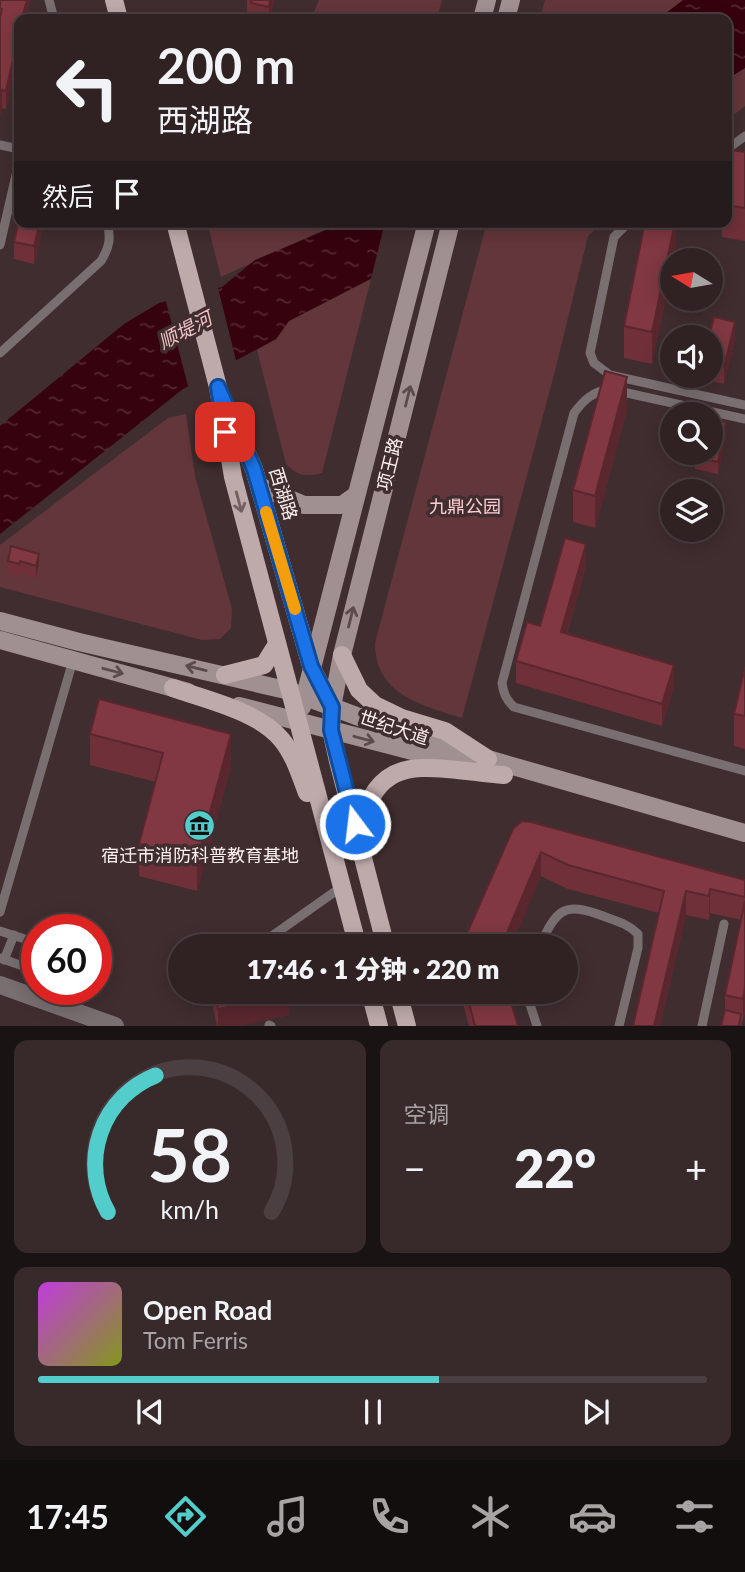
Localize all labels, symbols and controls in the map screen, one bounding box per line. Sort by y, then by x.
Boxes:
text: 200 m [157,36,295,94]
icon: left [42,42,133,133]
text: 西湖路 [157,100,253,139]
icon: arrive [108,175,146,213]
text: 然后 [42,180,94,212]
north arrow [660,248,723,312]
map controls [660,248,723,542]
water label: 顺堤河 [154,304,219,353]
button: sound [660,325,723,388]
one-way arrow [402,385,415,407]
pin [195,402,255,462]
button: search [660,402,723,465]
icon: arrive [206,413,244,451]
street label: 项王路 [372,435,406,493]
street label: 西湖路 [266,465,302,523]
button: layers [660,479,723,542]
one-way arrow [234,491,247,513]
park label: 九鼎公园 [429,495,501,517]
one-way arrow [345,606,358,629]
one-way arrow [185,661,207,674]
one-way arrow [101,665,124,678]
street label: 世纪大道 [357,705,432,749]
one-way arrow [353,733,375,746]
position arrow [318,787,392,861]
museum icon: 宿迁市消防科普教育基地 [183,808,217,842]
place label: 宿迁市消防科普教育基地 [101,844,299,866]
speed limit sign: 60 [21,914,112,1005]
text: 17:46 · 1 分钟 · 220 m [247,953,499,985]
text: 空调 [404,1100,450,1128]
text: 58 [148,1111,232,1199]
text: 22° [514,1137,596,1199]
text: − [404,1145,426,1191]
text: + [685,1145,707,1191]
text: km/h [160,1194,219,1224]
text: Open Road [143,1294,272,1326]
text: Tom Ferris [143,1326,248,1354]
icon: previous [131,1393,169,1431]
icon: pause [354,1393,392,1431]
icon: next [577,1393,615,1431]
icon: directions [161,1492,210,1541]
icon: music [263,1492,312,1541]
icon: phone [365,1492,414,1541]
icon: climate [466,1492,515,1541]
icon: car [568,1492,617,1541]
icon: filters [670,1492,719,1541]
text: 17:45 [26,1497,109,1536]

